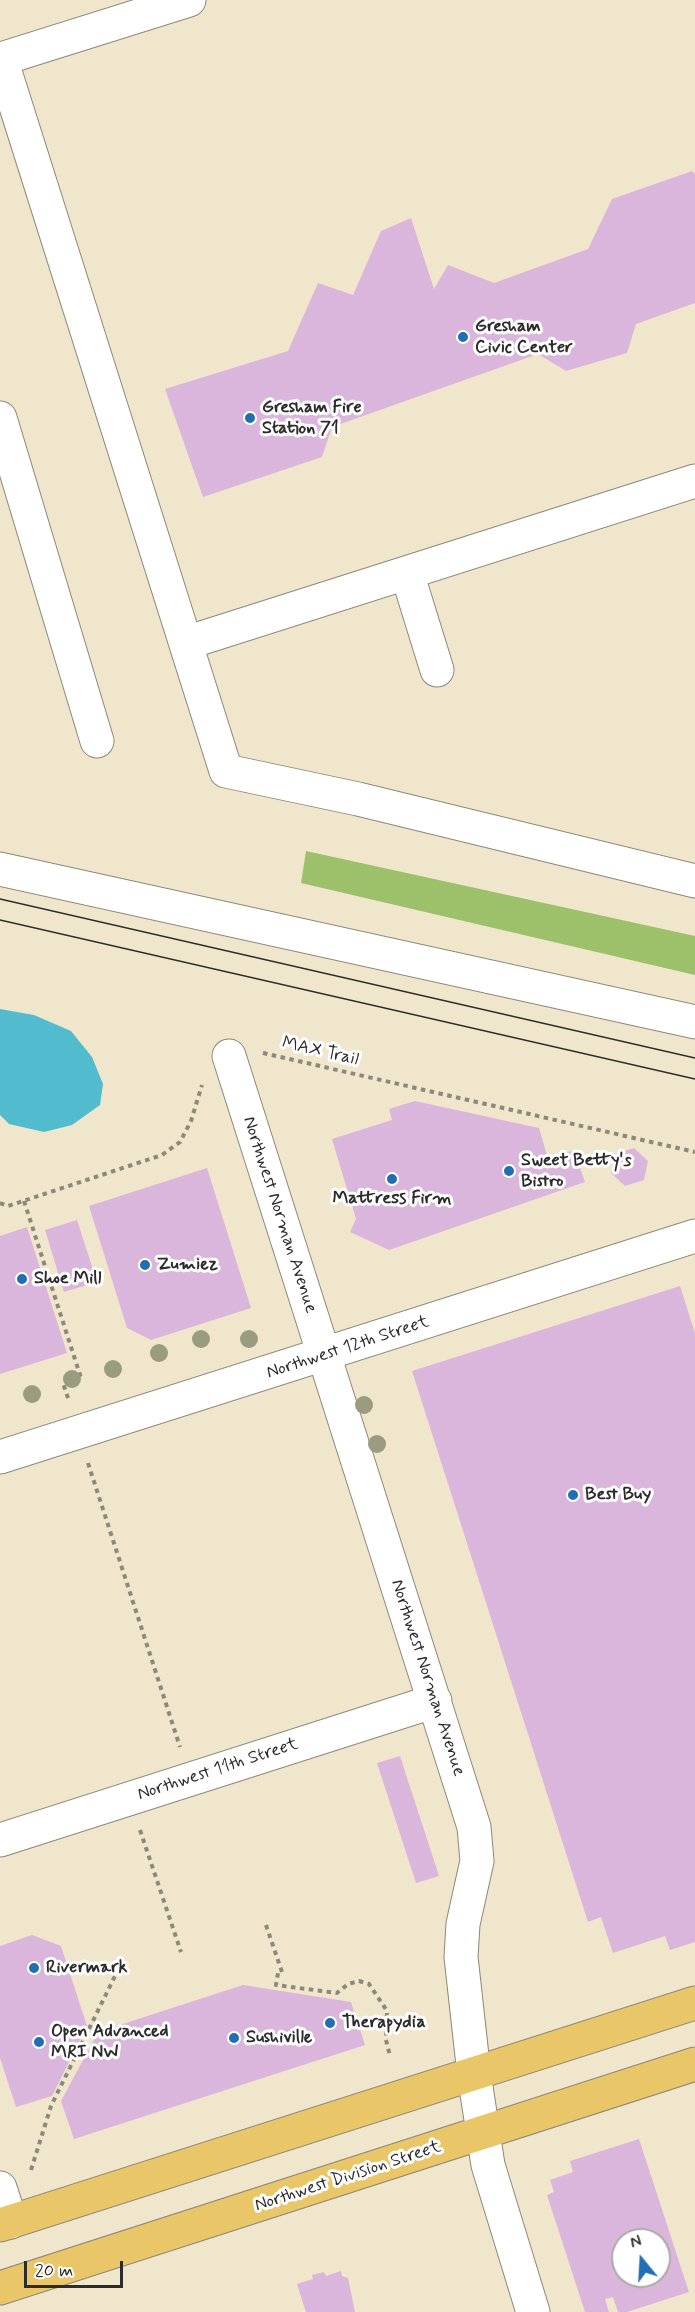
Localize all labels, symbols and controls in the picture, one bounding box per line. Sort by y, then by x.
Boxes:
place label: Gresham Civic Center [475,316,573,358]
marker: Gresham Civic Center [456,330,470,344]
place label: Gresham Fire Station 71 [262,397,362,440]
marker: Gresham Fire Station 71 [243,411,257,425]
street label: MAX Trail [280,1033,360,1071]
street label: Northwest Norman Avenue [237,1114,321,1316]
place label: Sweet Betty's Bistro [521,1150,631,1192]
marker: Sweet Betty's Bistro [502,1164,516,1178]
marker: Mattress Firm [385,1172,399,1186]
place label: Mattress Firm [332,1188,452,1210]
place label: Zumiez [157,1254,218,1276]
marker: Zumiez [138,1258,152,1272]
place label: Shoe Mill [34,1268,101,1290]
marker: Shoe Mill [15,1272,29,1286]
street label: Northwest 12th Street [264,1312,432,1384]
place label: Best Buy [585,1484,651,1506]
marker: Best Buy [566,1488,580,1502]
street label: Northwest Norman Avenue [385,1577,469,1779]
street label: Northwest 11th Street [135,1734,301,1806]
place label: Rivermark [46,1957,127,1979]
marker: Rivermark [27,1961,41,1975]
place label: Therapydia [342,2012,426,2034]
marker: Therapydia [323,2016,337,2030]
place label: Open Advanced MRI NW [51,2021,169,2064]
place label: Sushiville [246,2027,312,2049]
marker: Sushiville [227,2031,241,2045]
marker: Open Advanced MRI NW [32,2035,46,2049]
street label: Northwest Division Street [252,2137,444,2217]
north arrow [611,2228,671,2288]
text: N [628,2231,644,2254]
scale bar [27,2249,126,2287]
text: 20 m [35,2259,73,2283]

